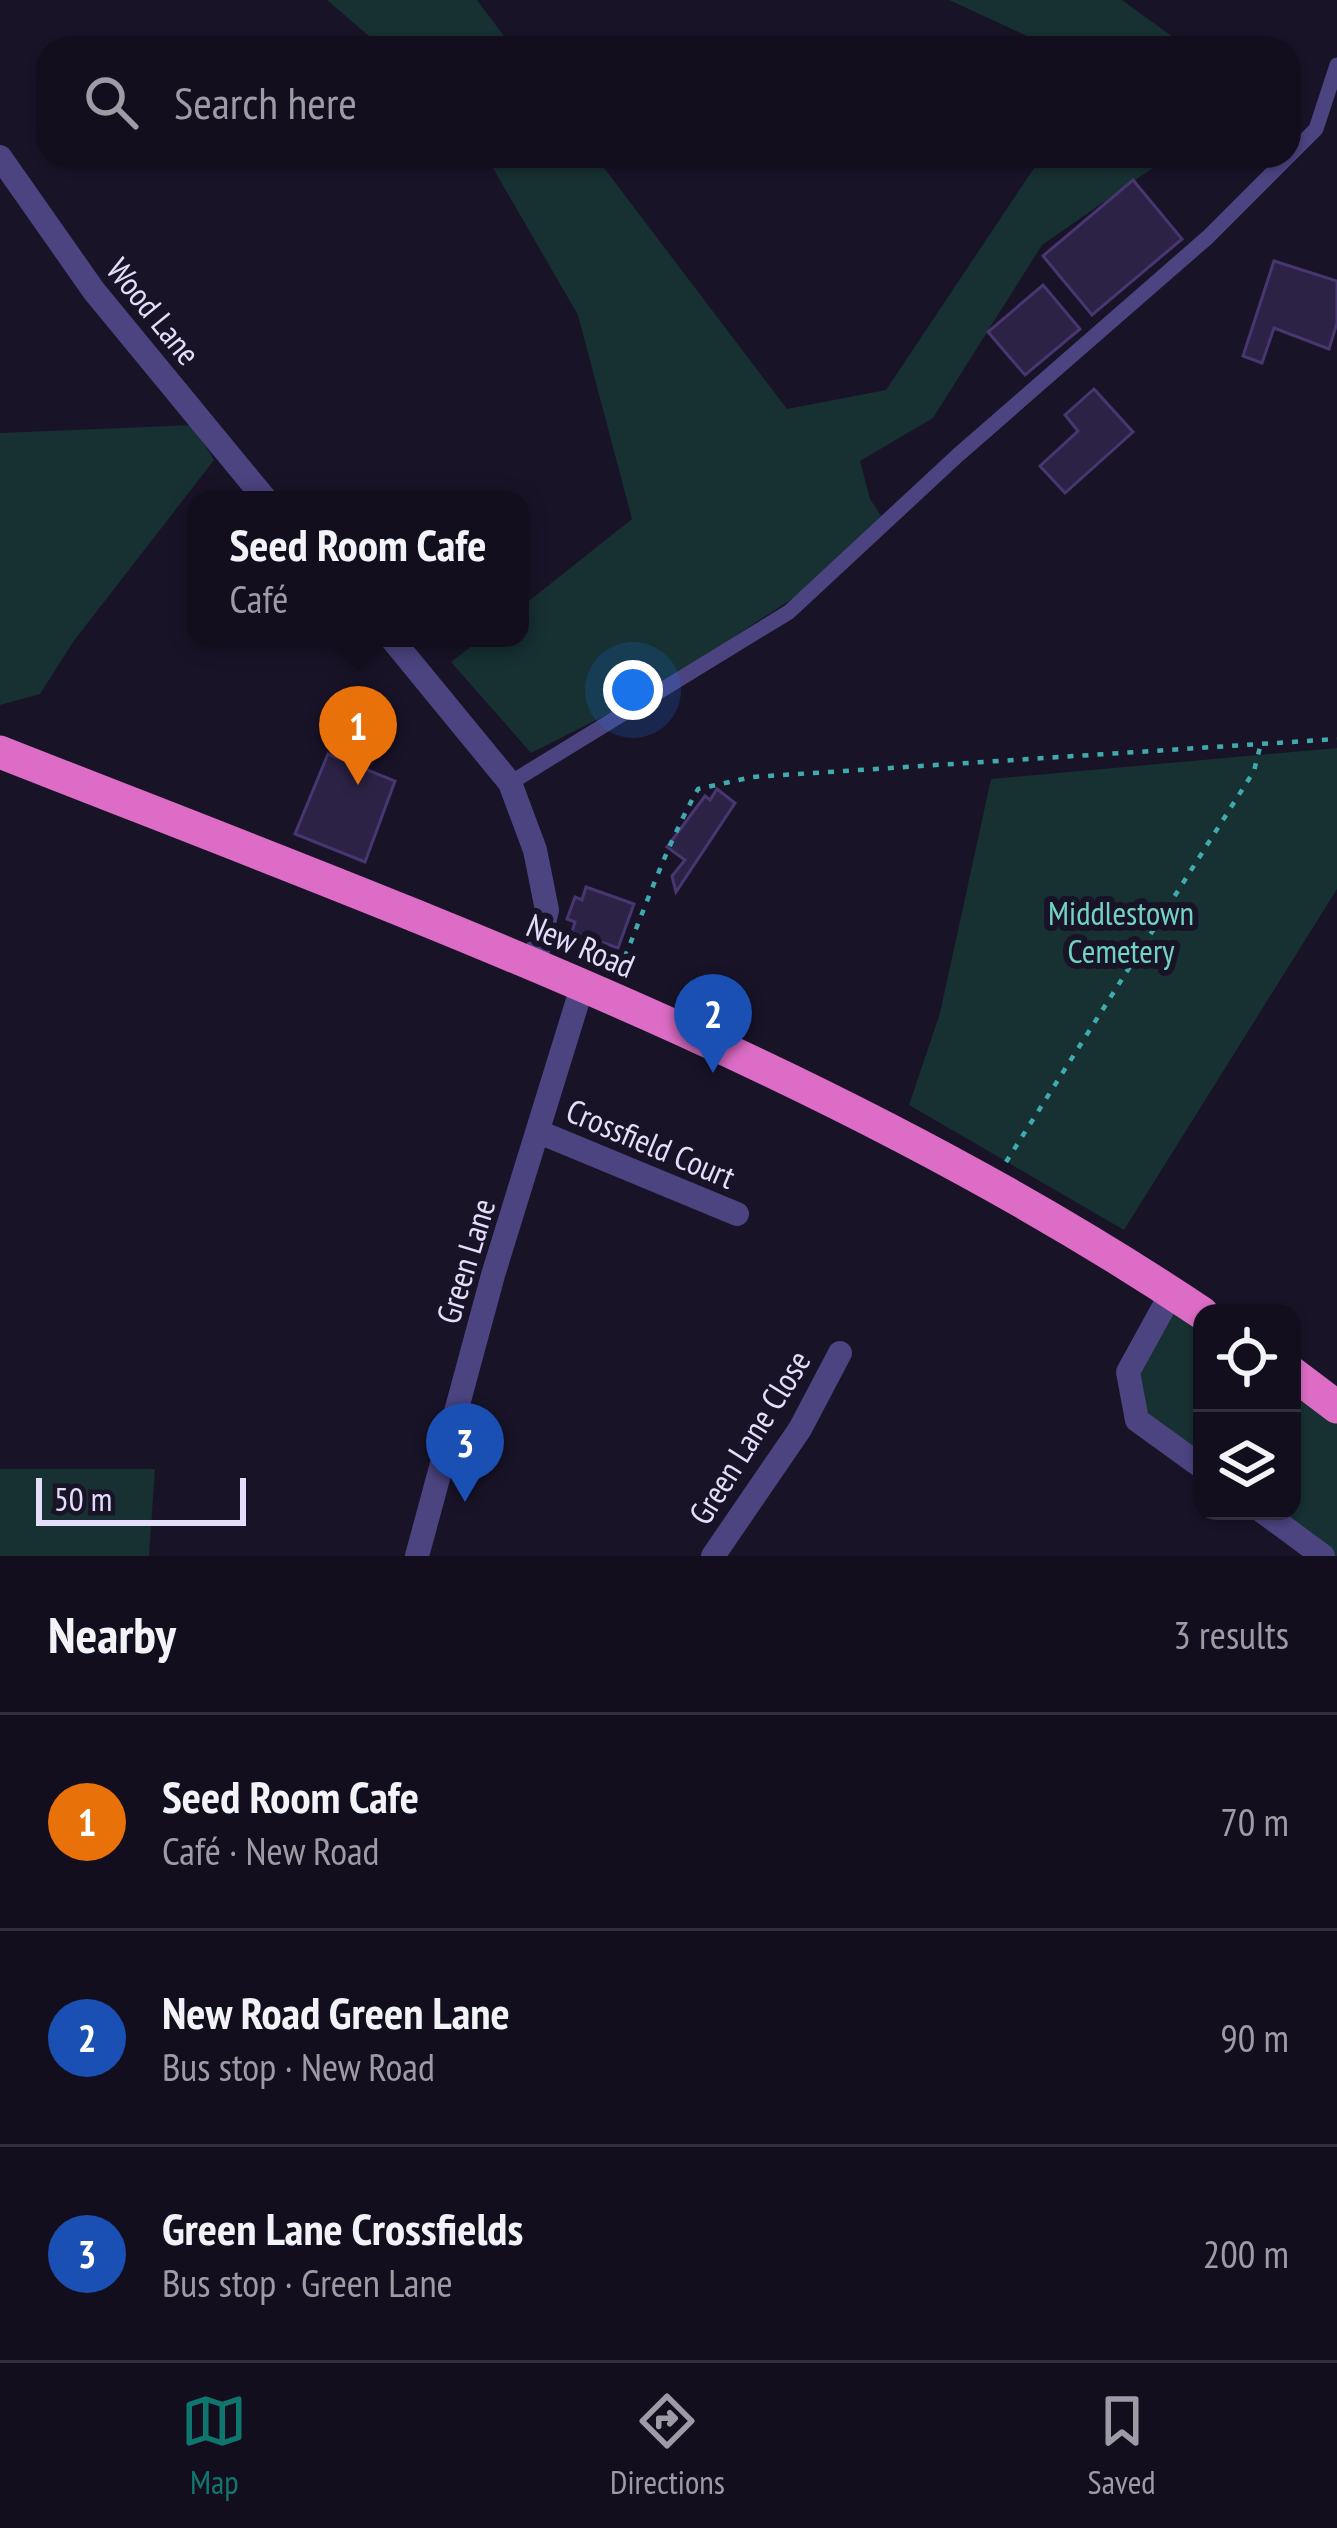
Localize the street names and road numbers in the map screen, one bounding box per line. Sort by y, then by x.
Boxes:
street label: Wood Lane [98,249,210,373]
street label: New Road [520,903,642,987]
street label: Crossfield Court [560,1088,742,1198]
street label: Green Lane [426,1193,504,1329]
street label: Green Lane Close [679,1342,819,1532]

